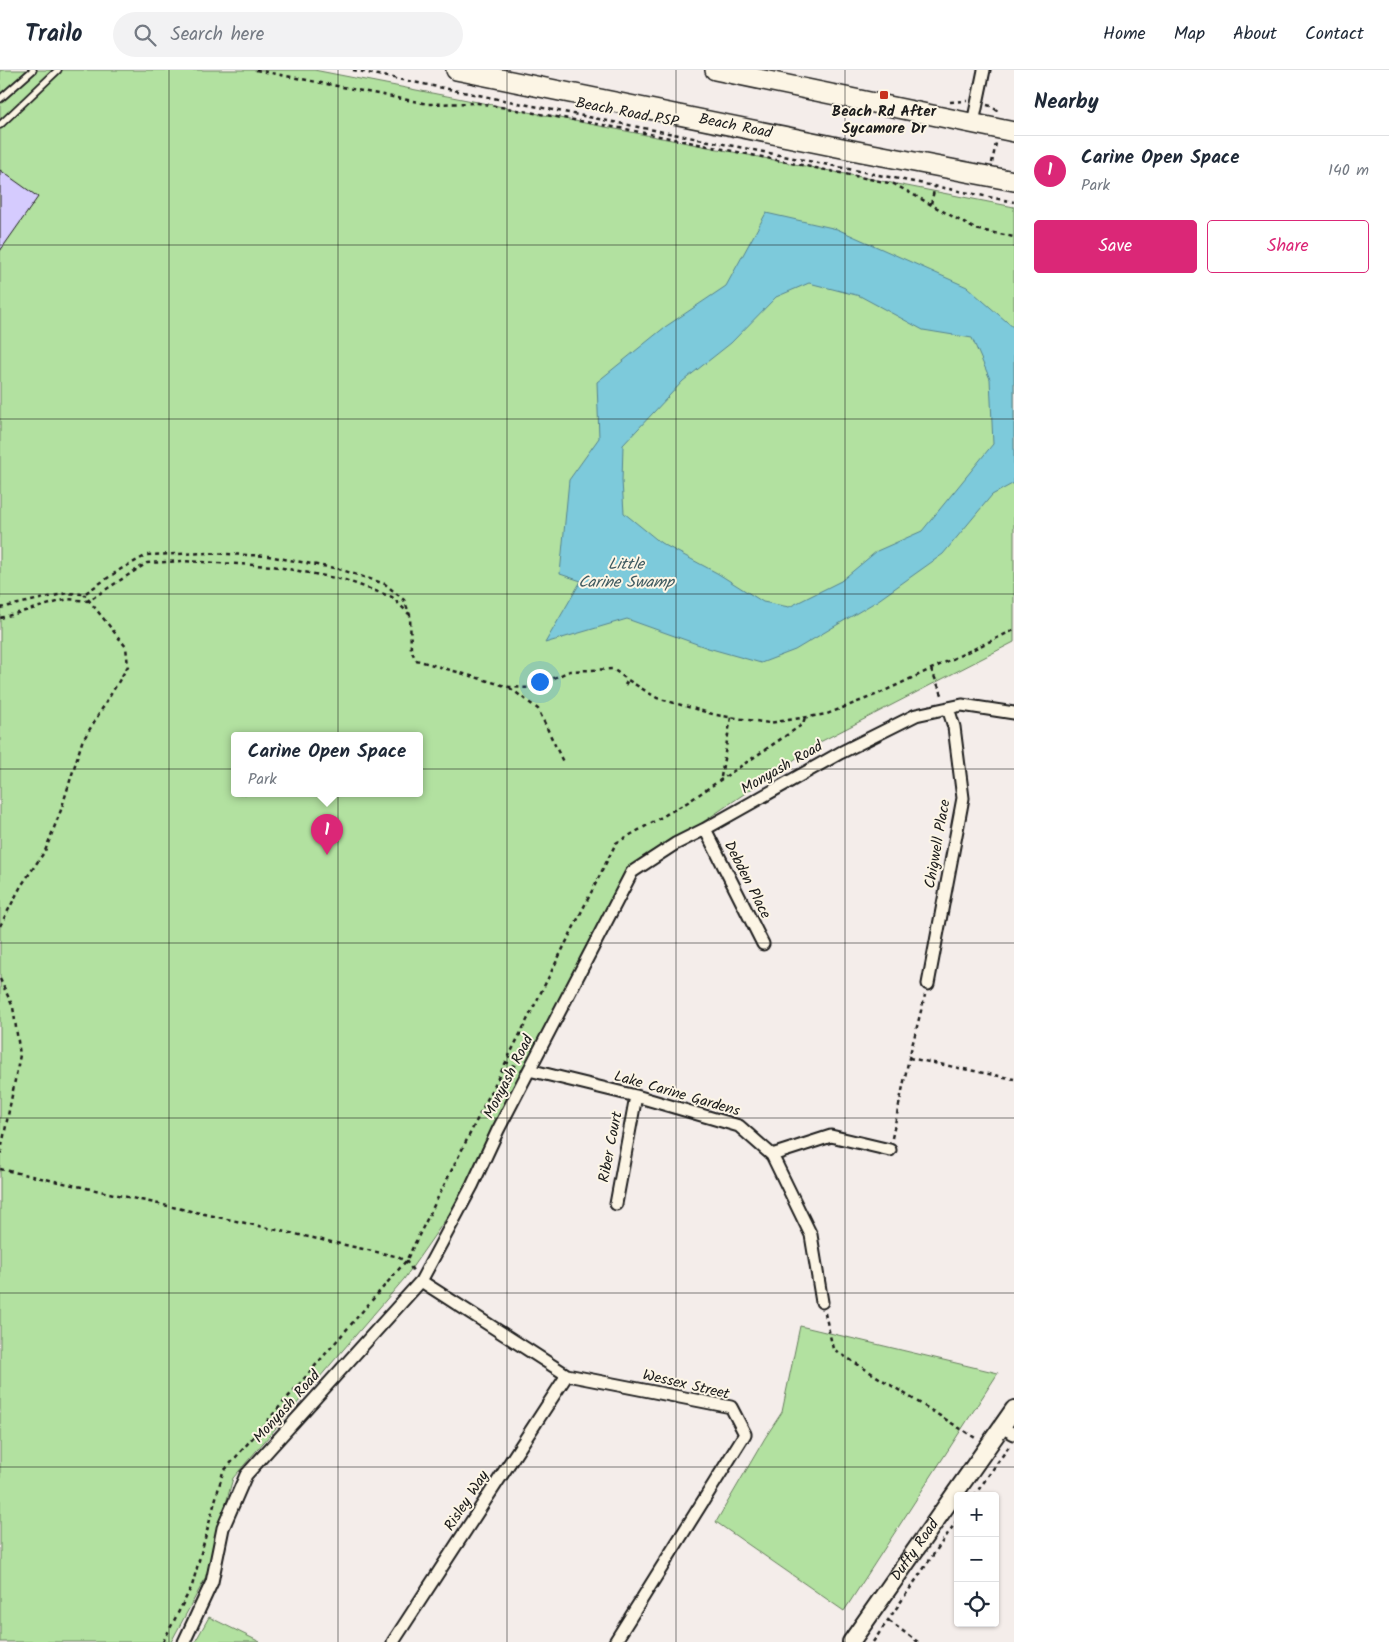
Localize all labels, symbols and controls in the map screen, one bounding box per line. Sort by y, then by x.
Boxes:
search box [113,12,463,57]
text: Trailo [25,15,83,54]
text: Search here [171,20,264,50]
text: Home [1103,20,1146,49]
text: Map [1174,20,1205,49]
text: About [1233,20,1277,49]
text: Contact [1305,20,1364,49]
icon: search [131,21,159,49]
text: Nearby [1034,86,1099,119]
marker: Beach Rd After Sycamore Dr [878,89,890,101]
street label: Beach Road PSP [573,91,681,135]
place label: Beach Rd After Sycamore Dr [832,100,937,141]
street label: Beach Road [697,107,775,146]
text: Carine Open Space [1081,143,1239,173]
text: 1 [1048,158,1052,183]
text: 140 m [1328,158,1369,183]
text: Park [1081,173,1110,198]
button: Save [1034,220,1197,273]
button: Share [1207,220,1369,273]
water label: Little Carine Swamp [578,552,676,595]
your location [527,669,553,695]
popup [231,732,423,797]
street label: Monyash Road [737,735,828,801]
text: Carine Open Space [248,737,406,767]
text: Park [248,767,277,792]
street label: Chigwell Place [918,797,958,891]
pin: 1 [311,814,343,855]
street label: Debden Place [717,837,777,923]
street label: Monyash Road [478,1030,541,1123]
street label: Lake Carine Gardens [611,1065,743,1124]
street label: Riber Court [592,1109,630,1184]
street label: Wessex Street [640,1363,732,1407]
street label: Monyash Road [248,1365,327,1449]
street label: Risley Way [438,1465,496,1536]
map controls [954,1492,999,1627]
button: + [954,1492,999,1537]
street label: Duffy Road [885,1514,946,1586]
button: − [954,1537,999,1582]
button: locate [954,1582,999,1627]

